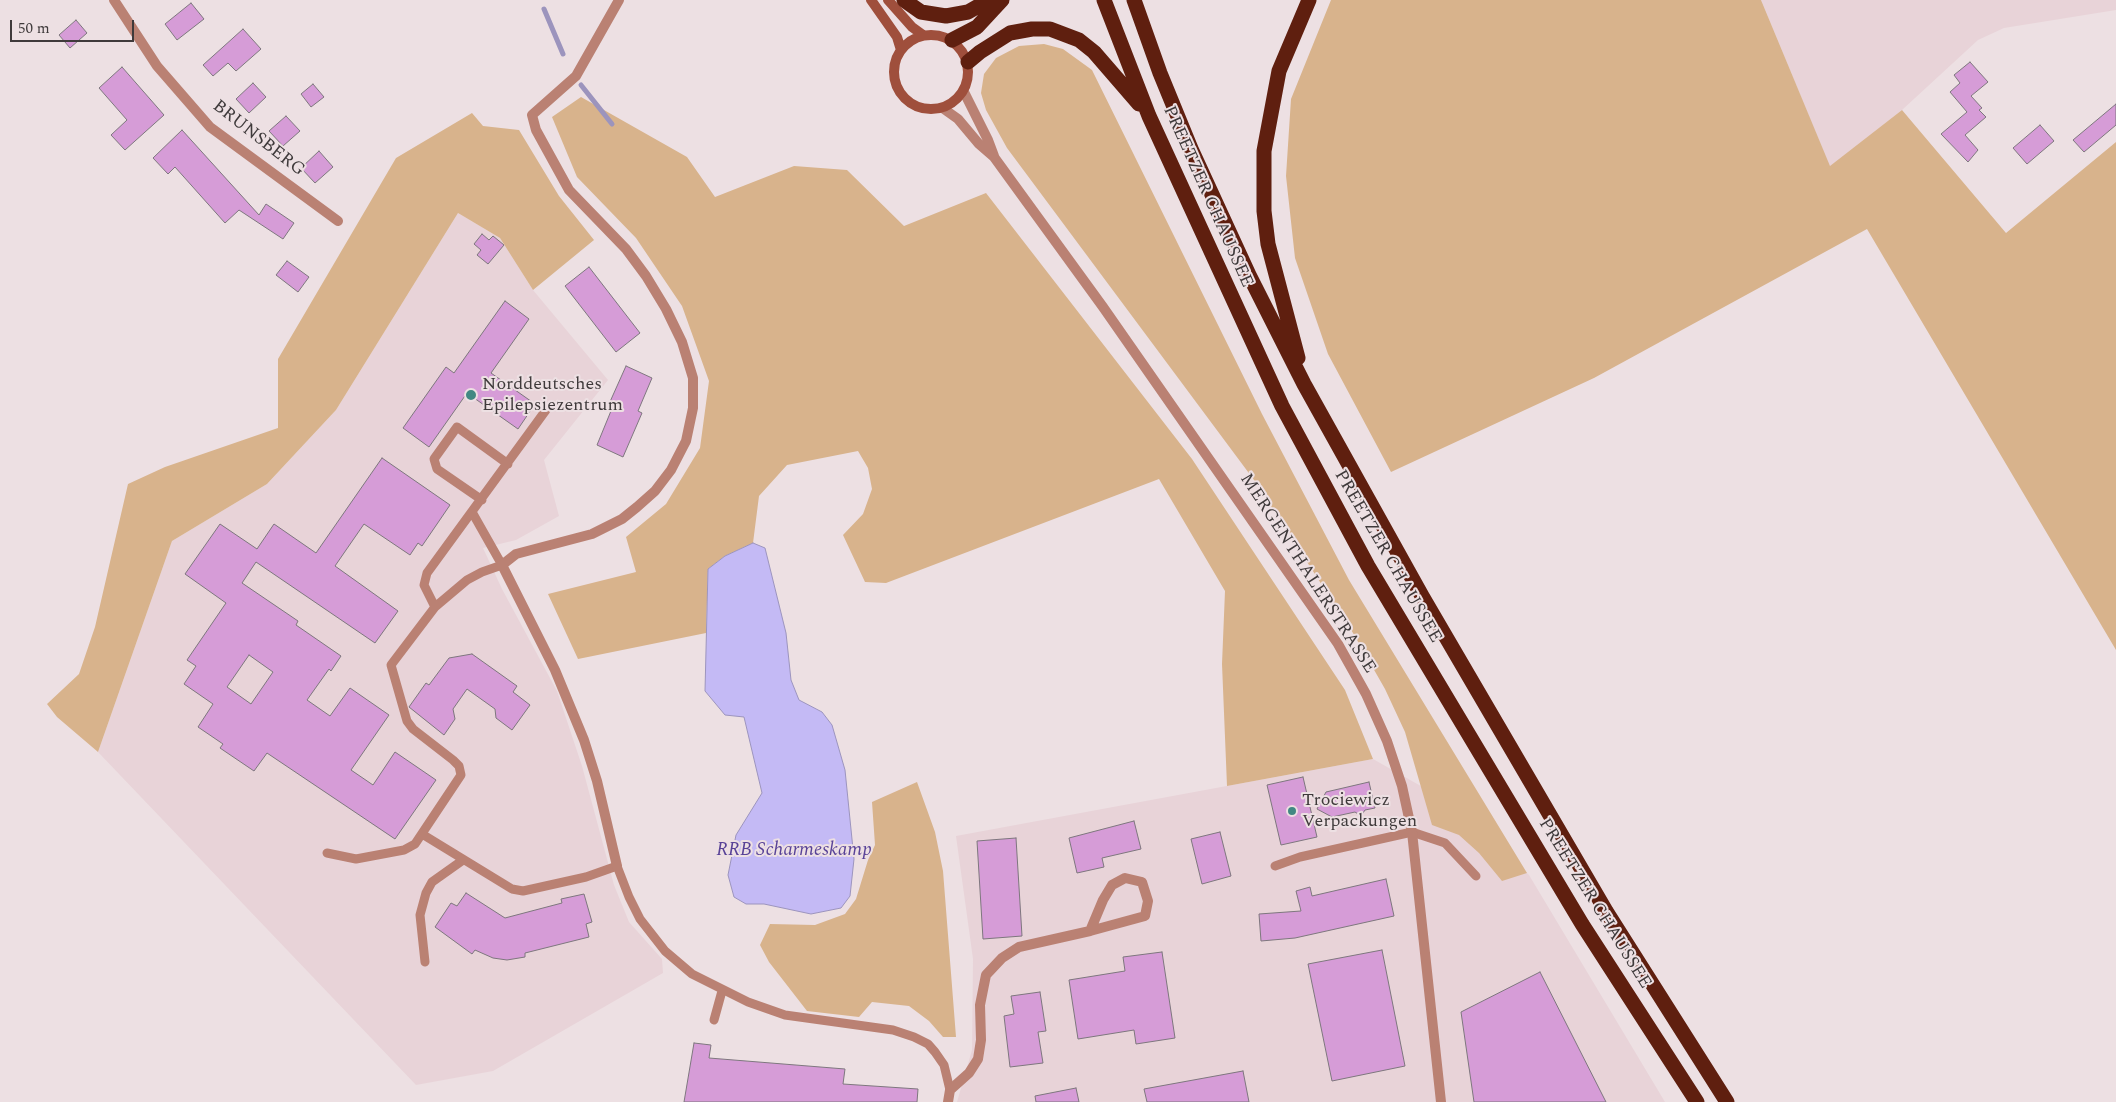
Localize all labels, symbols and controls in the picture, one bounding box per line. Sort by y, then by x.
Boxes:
scale bar [12,10,136,42]
text: 50 m [18,17,50,40]
street label: BRUNSBERG [208,96,308,182]
street label: PREETZER CHAUSSEE [1157,103,1257,291]
place label: Norddeutsches Epilepsiezentrum [482,374,623,416]
marker: Norddeutsches Epilepsiezentrum [464,388,478,402]
street label: PREETZER CHAUSSEE [1329,467,1445,647]
street label: MERGENTHALERSTRASSE [1234,470,1380,678]
place label: Trociewicz Verpackungen [1302,790,1417,832]
marker: Trociewicz Verpackungen [1286,805,1298,817]
street label: PREETZER CHAUSSEE [1533,815,1655,993]
water label: RRB Scharmeskamp [716,840,872,862]

